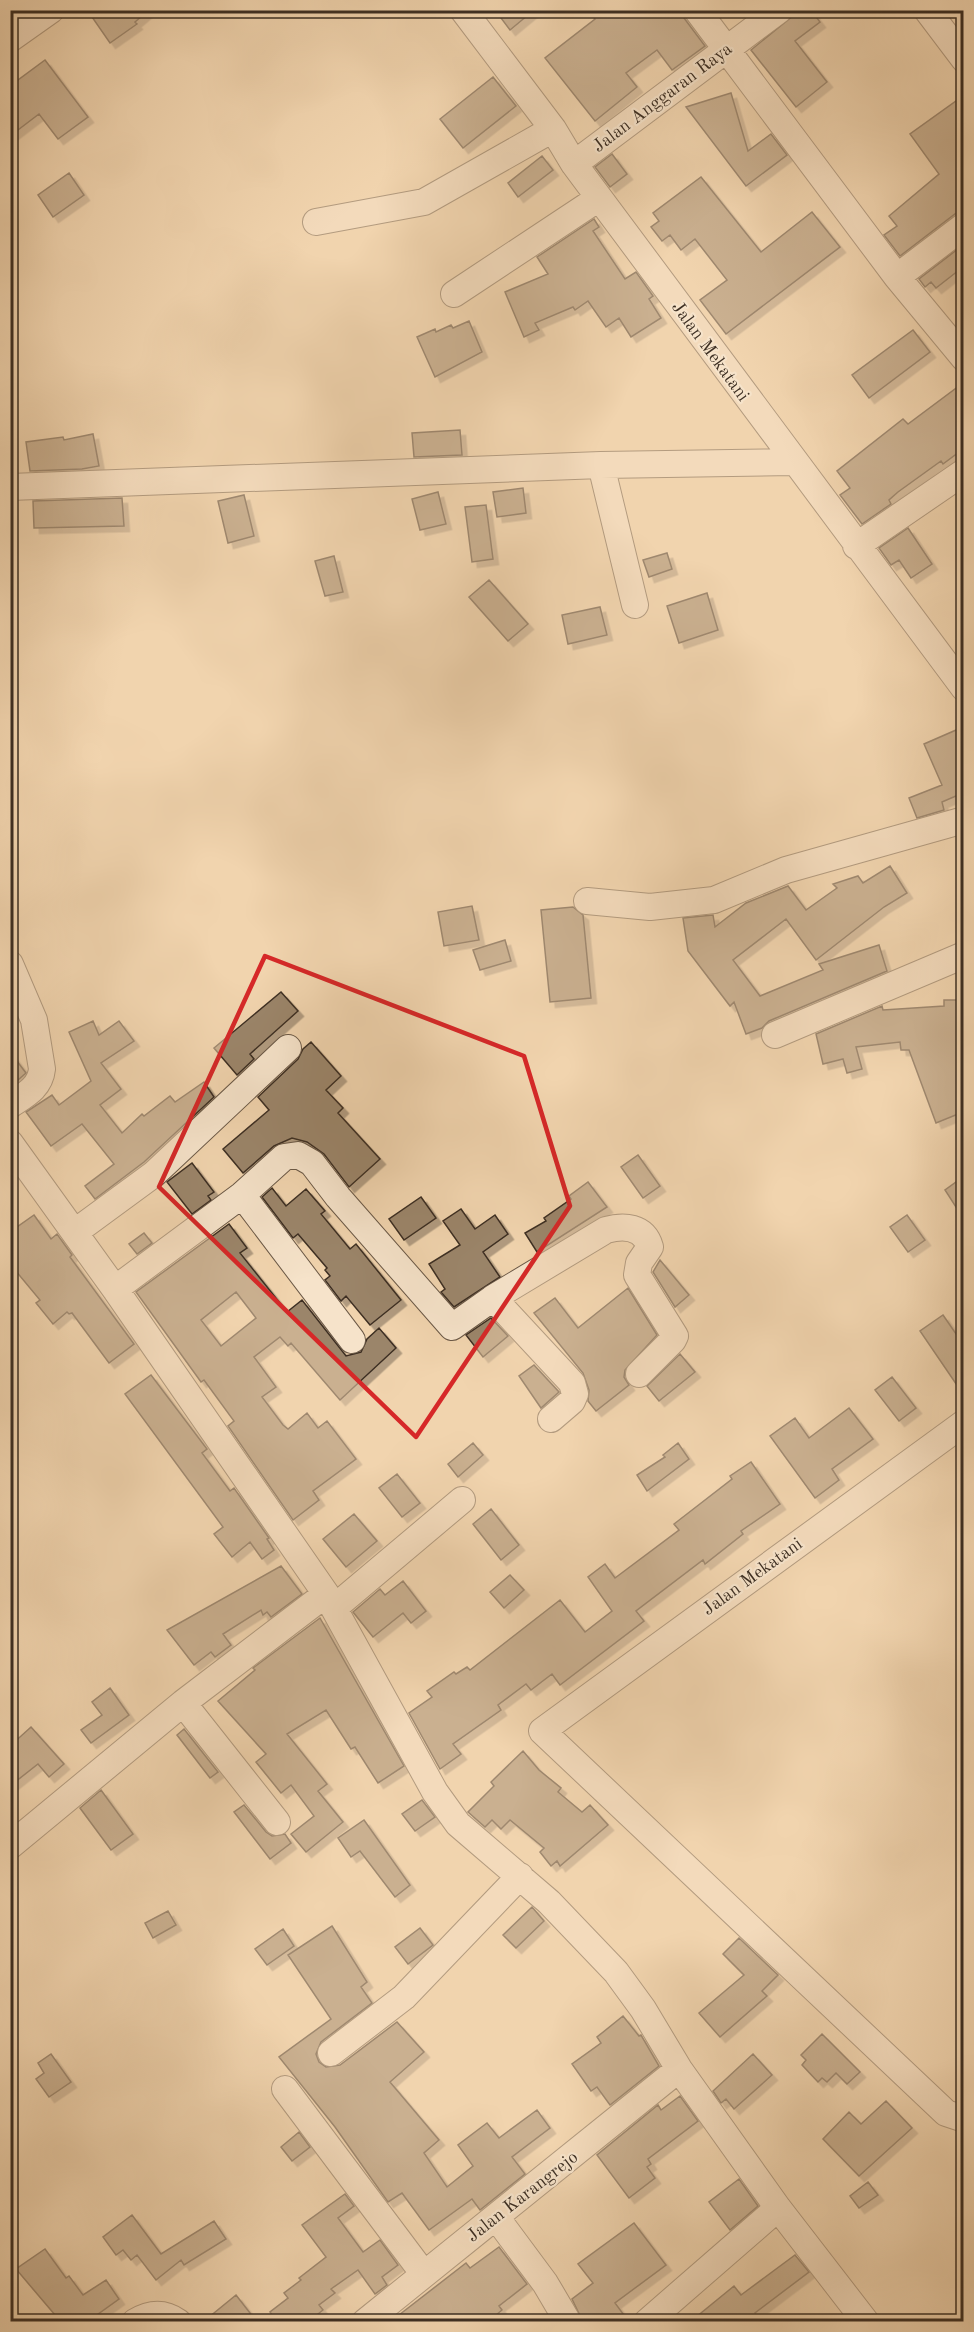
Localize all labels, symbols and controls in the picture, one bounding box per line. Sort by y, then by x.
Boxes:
street label: Jalan Anggaran Raya [590,40,736,156]
street label: Jalan Mekatani [668,298,752,405]
street label: Jalan Mekatani [699,1535,806,1619]
street label: Jalan Karangrejo [464,2148,582,2246]

